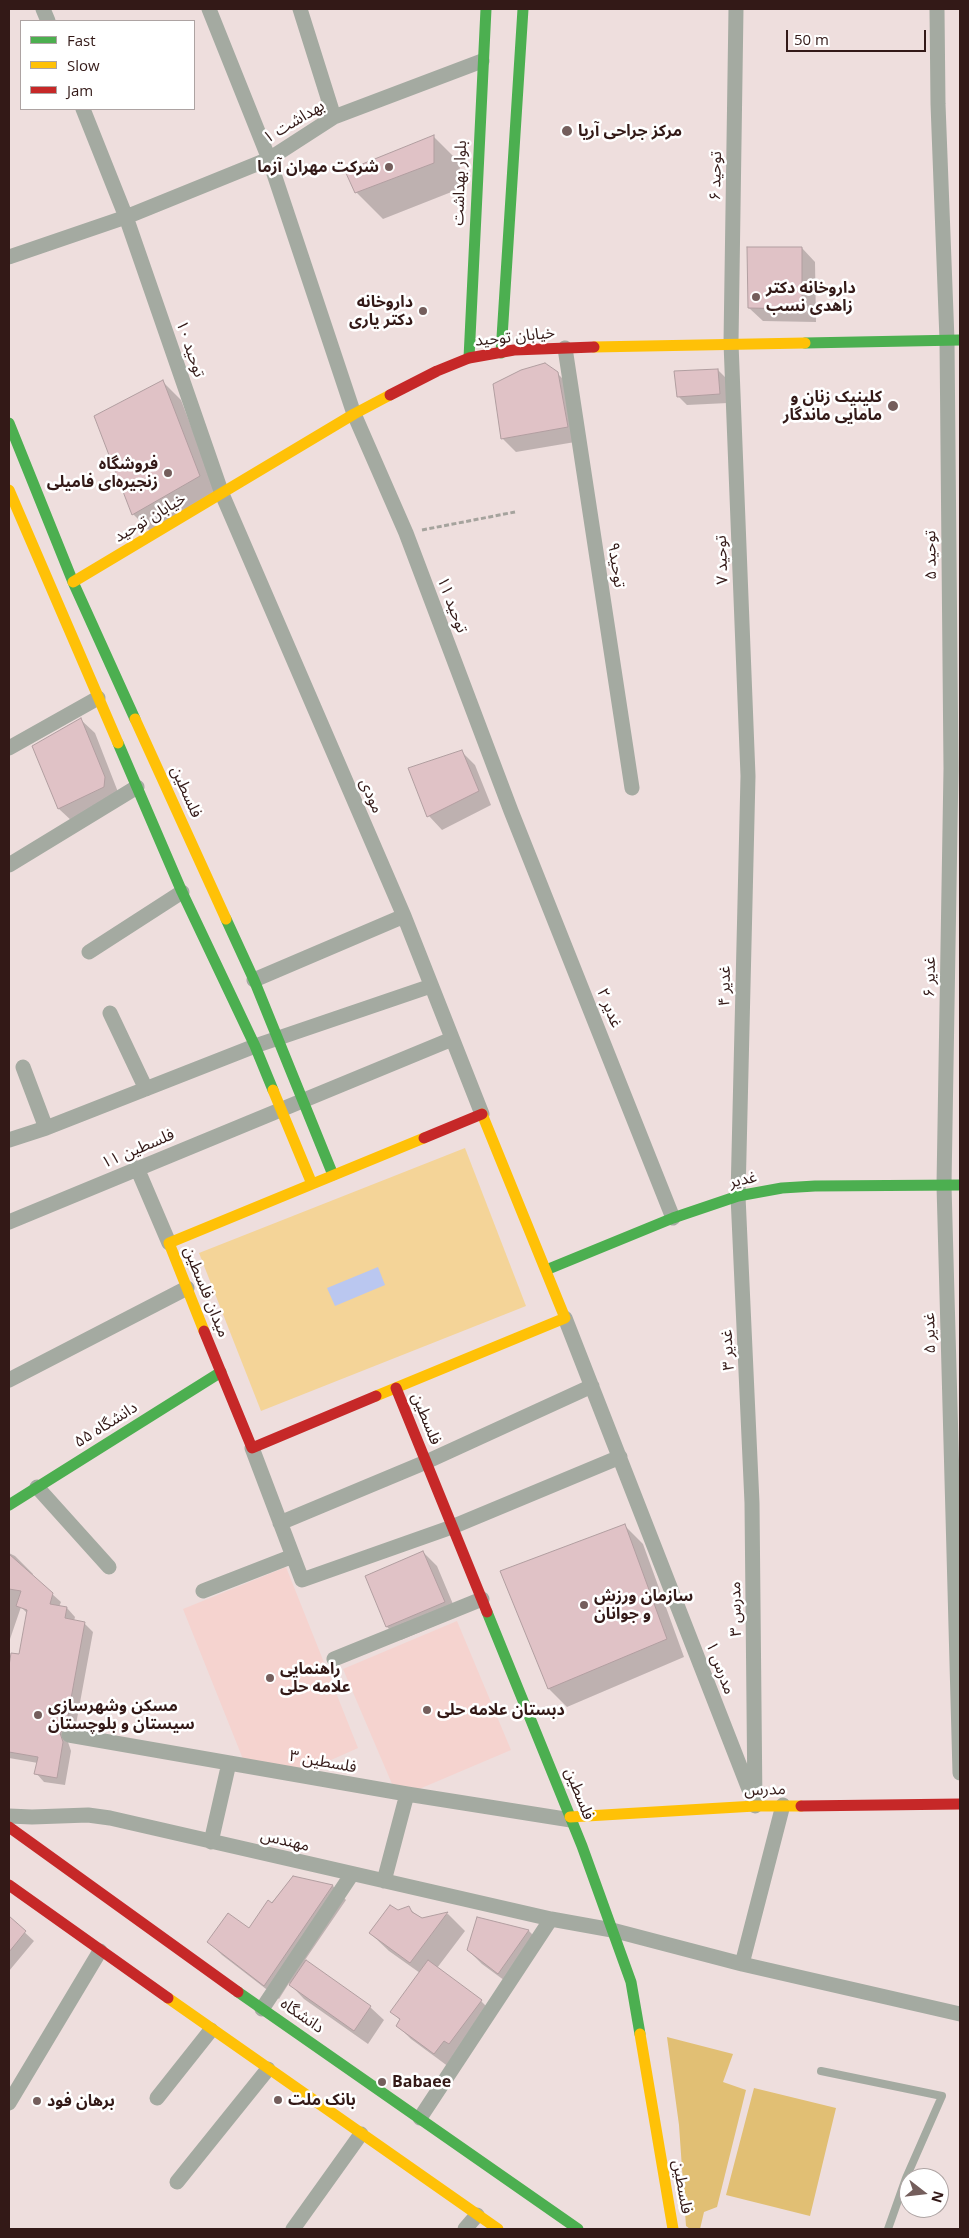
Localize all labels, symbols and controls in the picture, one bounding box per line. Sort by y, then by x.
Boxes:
legend [20,20,195,110]
scale bar [789,20,929,52]
text: 50 m [794,29,829,49]
text: Fast [67,30,96,50]
text: Slow [67,55,100,75]
text: Jam [67,80,93,100]
street label: بهداشت ۱ [260,96,328,148]
place label: مرکز جراحی آریا [578,121,682,141]
marker: مرکز جراحی آریا [560,124,574,138]
street label: بلوار بهداشت [449,140,471,226]
street label: توحید ۶ [706,151,726,201]
place label: شرکت مهران آزما [257,157,379,177]
marker: شرکت مهران آزما [383,161,395,173]
place label: داروخانه دکتر زاهدی نسب [766,278,856,316]
marker: داروخانه دکتر زاهدی نسب [750,291,762,303]
place label: داروخانه دکتر یاری [349,292,413,330]
marker: داروخانه دکتر یاری [417,305,429,317]
street label: توحید ۱۰ [171,318,209,380]
street label: خیابان توحید [474,323,556,351]
place label: کلینیک زنان و مامایی ماندگار [783,387,882,425]
marker: کلینیک زنان و مامایی ماندگار [886,399,900,413]
place label: فروشگاه زنجیره‌ای فامیلی [47,454,158,492]
marker: فروشگاه زنجیره‌ای فامیلی [162,467,174,479]
street label: خیابان توحید [111,489,189,547]
street label: توحید ۵ [921,530,941,580]
street label: توحید ۷ [712,535,732,585]
street label: توحید۹ [603,541,629,589]
street label: توحید ۱۱ [433,574,471,636]
street label: فلسطین [166,763,206,821]
street label: مودی [355,776,387,816]
street label: غدیر ۶ [920,956,940,998]
street label: غدیر ۴ [715,965,735,1007]
street label: غدیر ۲ [592,985,626,1031]
street label: فلسطین ۱۱ [99,1125,177,1173]
street label: غدیر [727,1168,759,1192]
street label: میدان فلسطین [179,1244,233,1340]
street label: غدیر ۵ [920,1312,940,1354]
street label: غدیر ۳ [717,1329,739,1371]
street label: فلسطین [407,1390,445,1448]
street label: دانشگاه ۵۵ [71,1398,141,1452]
street label: مدرس ۳ [726,1581,746,1637]
place label: سازمان ورزش و جوانان [594,1586,693,1624]
marker: سازمان ورزش و جوانان [578,1599,590,1611]
street label: مدرس ۱ [701,1639,739,1697]
place label: راهنمایی علامه حلی [280,1659,351,1697]
marker: راهنمایی علامه حلی [264,1672,276,1684]
place label: مسکن وشهرسازی سیستان و بلوچستان [48,1696,195,1734]
place label: دبستان علامه حلی [437,1700,565,1720]
marker: دبستان علامه حلی [421,1704,433,1716]
marker: مسکن وشهرسازی سیستان و بلوچستان [32,1709,44,1721]
street label: فلسطین ۳ [288,1747,358,1777]
street label: فلسطین [560,1765,598,1823]
street label: مدرس [744,1780,786,1800]
street label: مهندس [259,1826,311,1856]
street label: دانشگاه [277,1994,327,2038]
place label: Babaee [392,2072,451,2092]
marker: Babaee [376,2076,388,2088]
place label: بانک ملت [288,2090,356,2110]
place label: برهان فود [47,2091,115,2111]
marker: بانک ملت [272,2094,284,2106]
marker: برهان فود [31,2095,43,2107]
street label: فلسطین [668,2158,696,2216]
north arrow [899,2168,949,2218]
text: N [927,2189,949,2205]

